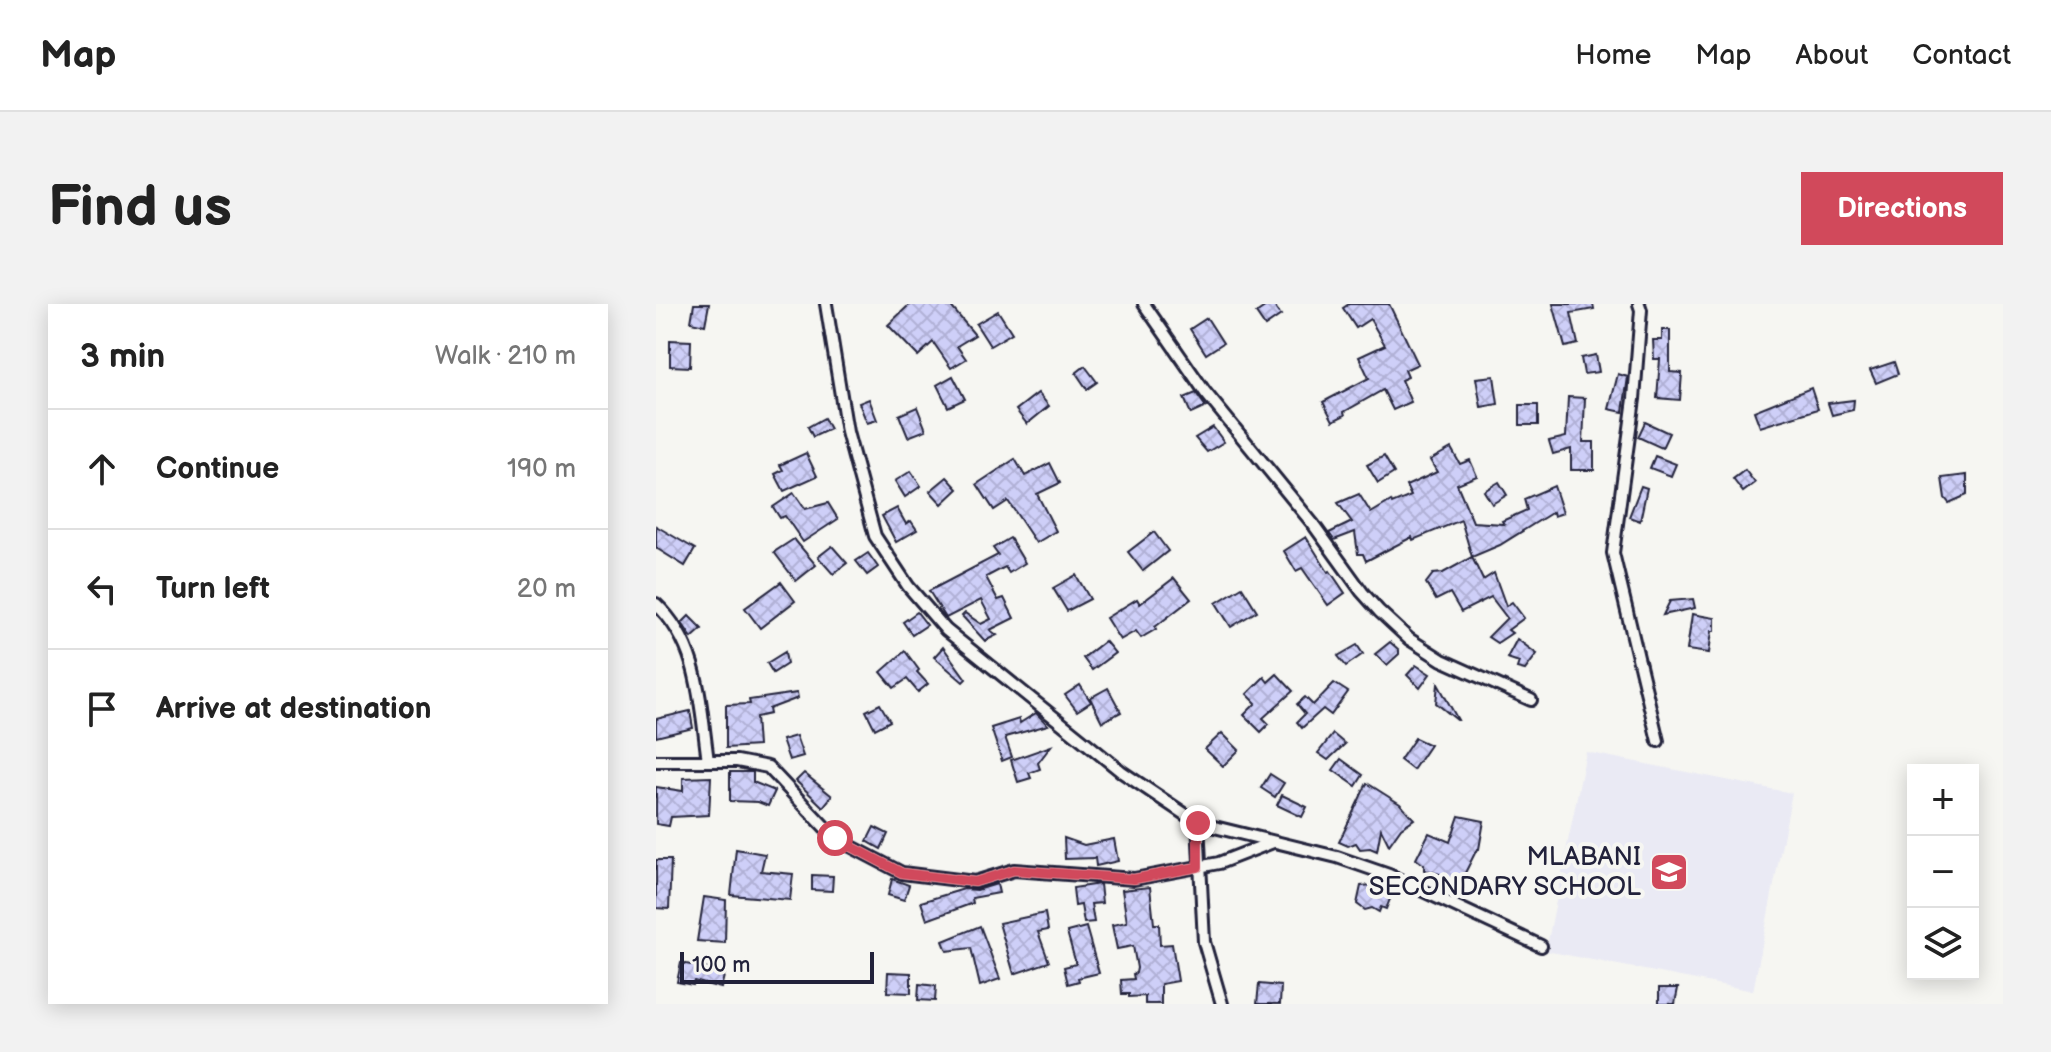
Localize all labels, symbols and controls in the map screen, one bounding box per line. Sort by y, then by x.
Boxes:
text: Map [40,33,116,78]
text: Home [1575,39,1651,72]
text: Map [1695,39,1752,72]
text: About [1796,39,1868,72]
text: Contact [1912,39,2011,72]
button: Directions [1801,172,2003,245]
text: Find us [48,175,232,242]
text: 3 min [80,336,165,377]
text: Walk · 210 m [435,341,576,372]
icon: ahead [80,447,124,491]
text: Continue [156,451,279,487]
text: 190 m [507,454,576,485]
icon: left [80,567,124,611]
text: Turn left [156,571,270,607]
text: 20 m [517,574,576,605]
icon: arrive [80,687,124,731]
text: Arrive at destination [156,691,432,727]
map controls [1907,764,1979,980]
button: + [1907,764,1979,836]
route end [1180,805,1216,841]
route start [817,820,853,856]
button: − [1907,836,1979,908]
place label: MLABANI SECONDARY SCHOOL [1369,842,1641,903]
school or university icon: MLABANI SECONDARY SCHOOL [1648,851,1690,893]
button: layers [1907,908,1979,980]
scale bar [680,948,874,984]
text: 100 m [692,952,751,979]

